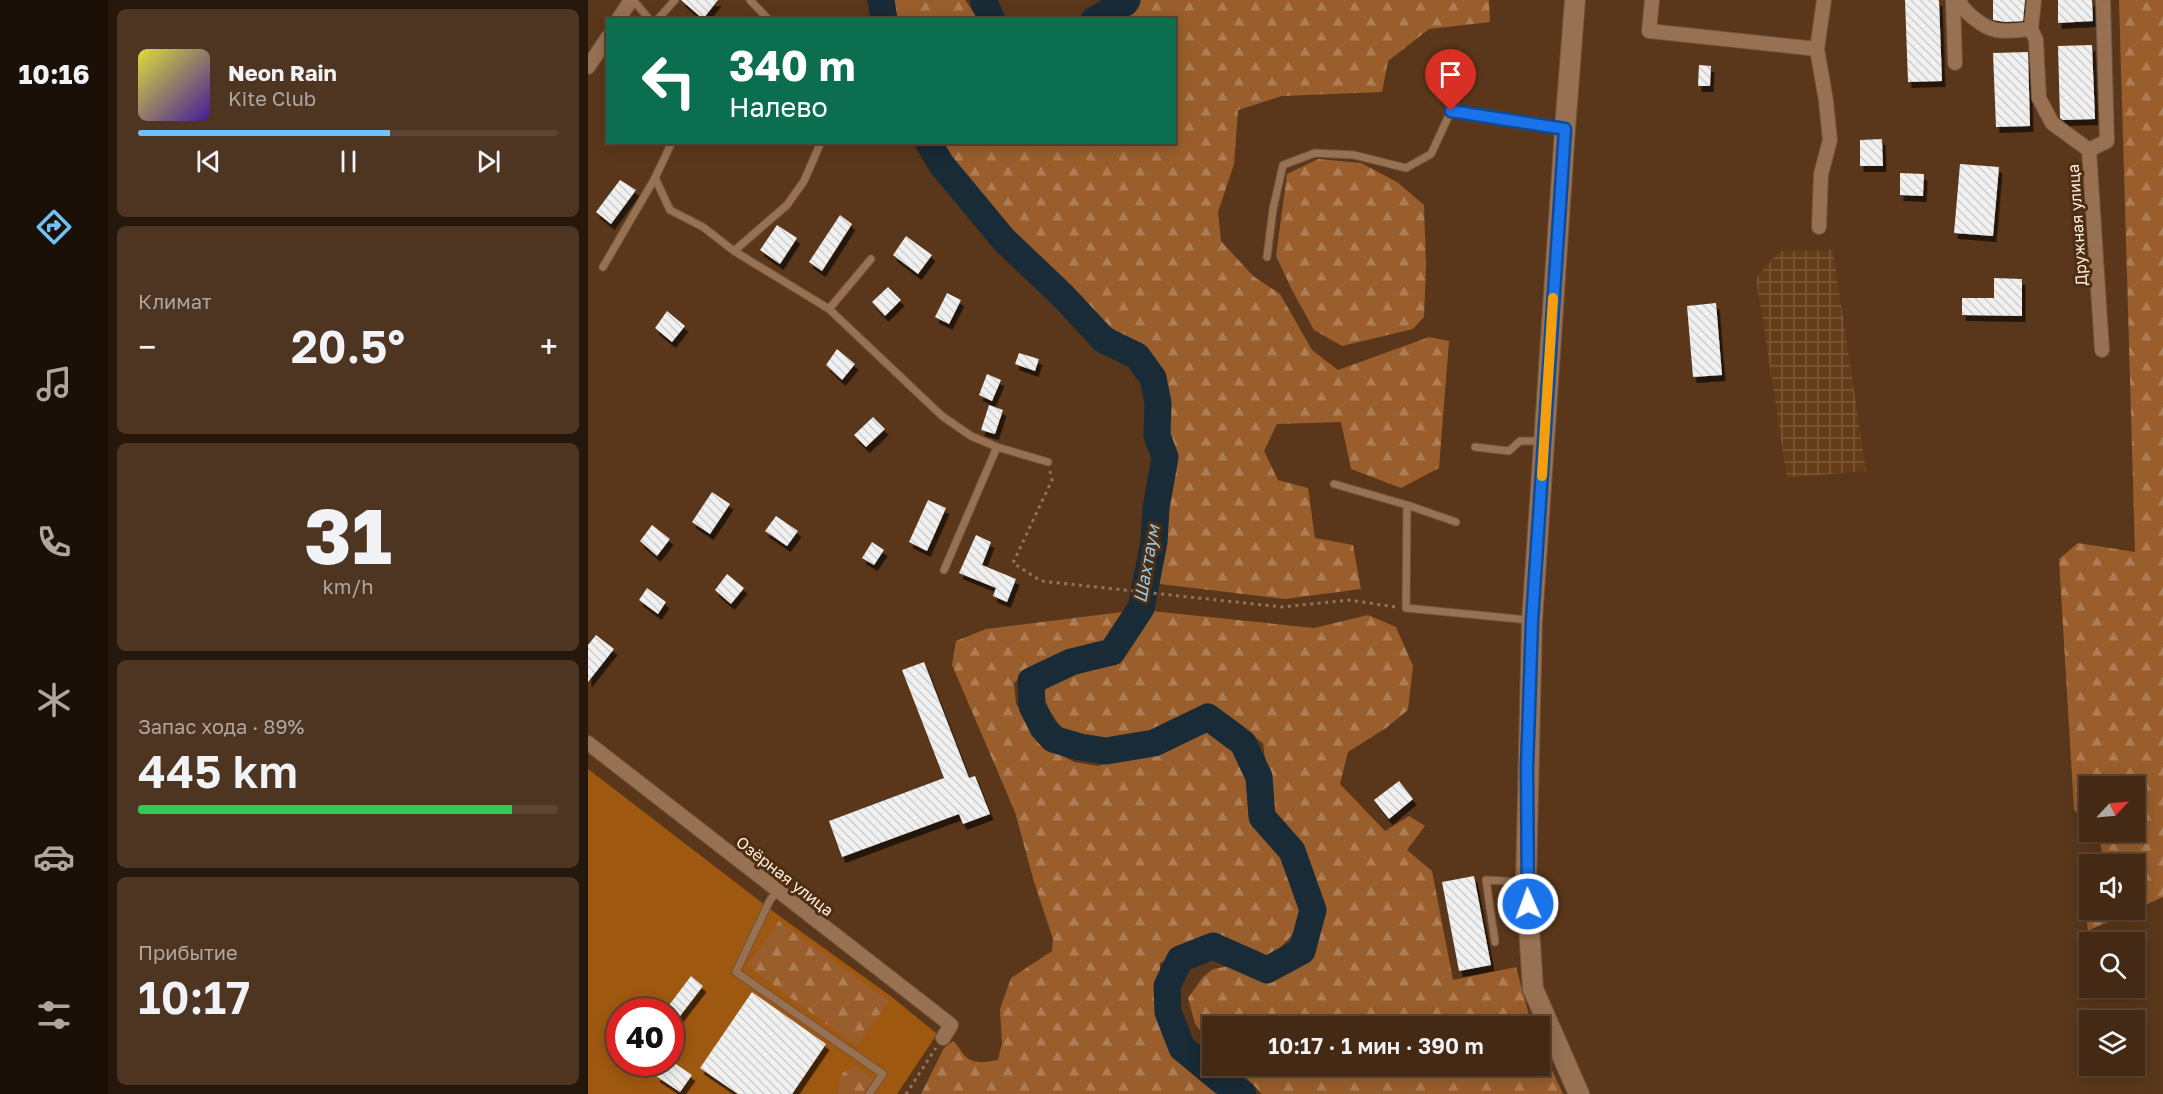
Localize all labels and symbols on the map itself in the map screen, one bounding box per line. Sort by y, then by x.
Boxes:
pin [1425,49,1476,111]
street label: Дружная улица [2063,163,2091,287]
water label: Шахтаум [1128,522,1164,605]
north arrow [2079,776,2145,842]
street label: Озёрная улица [732,832,838,920]
position arrow [1496,872,1560,936]
speed limit sign: 40 [606,998,684,1076]

